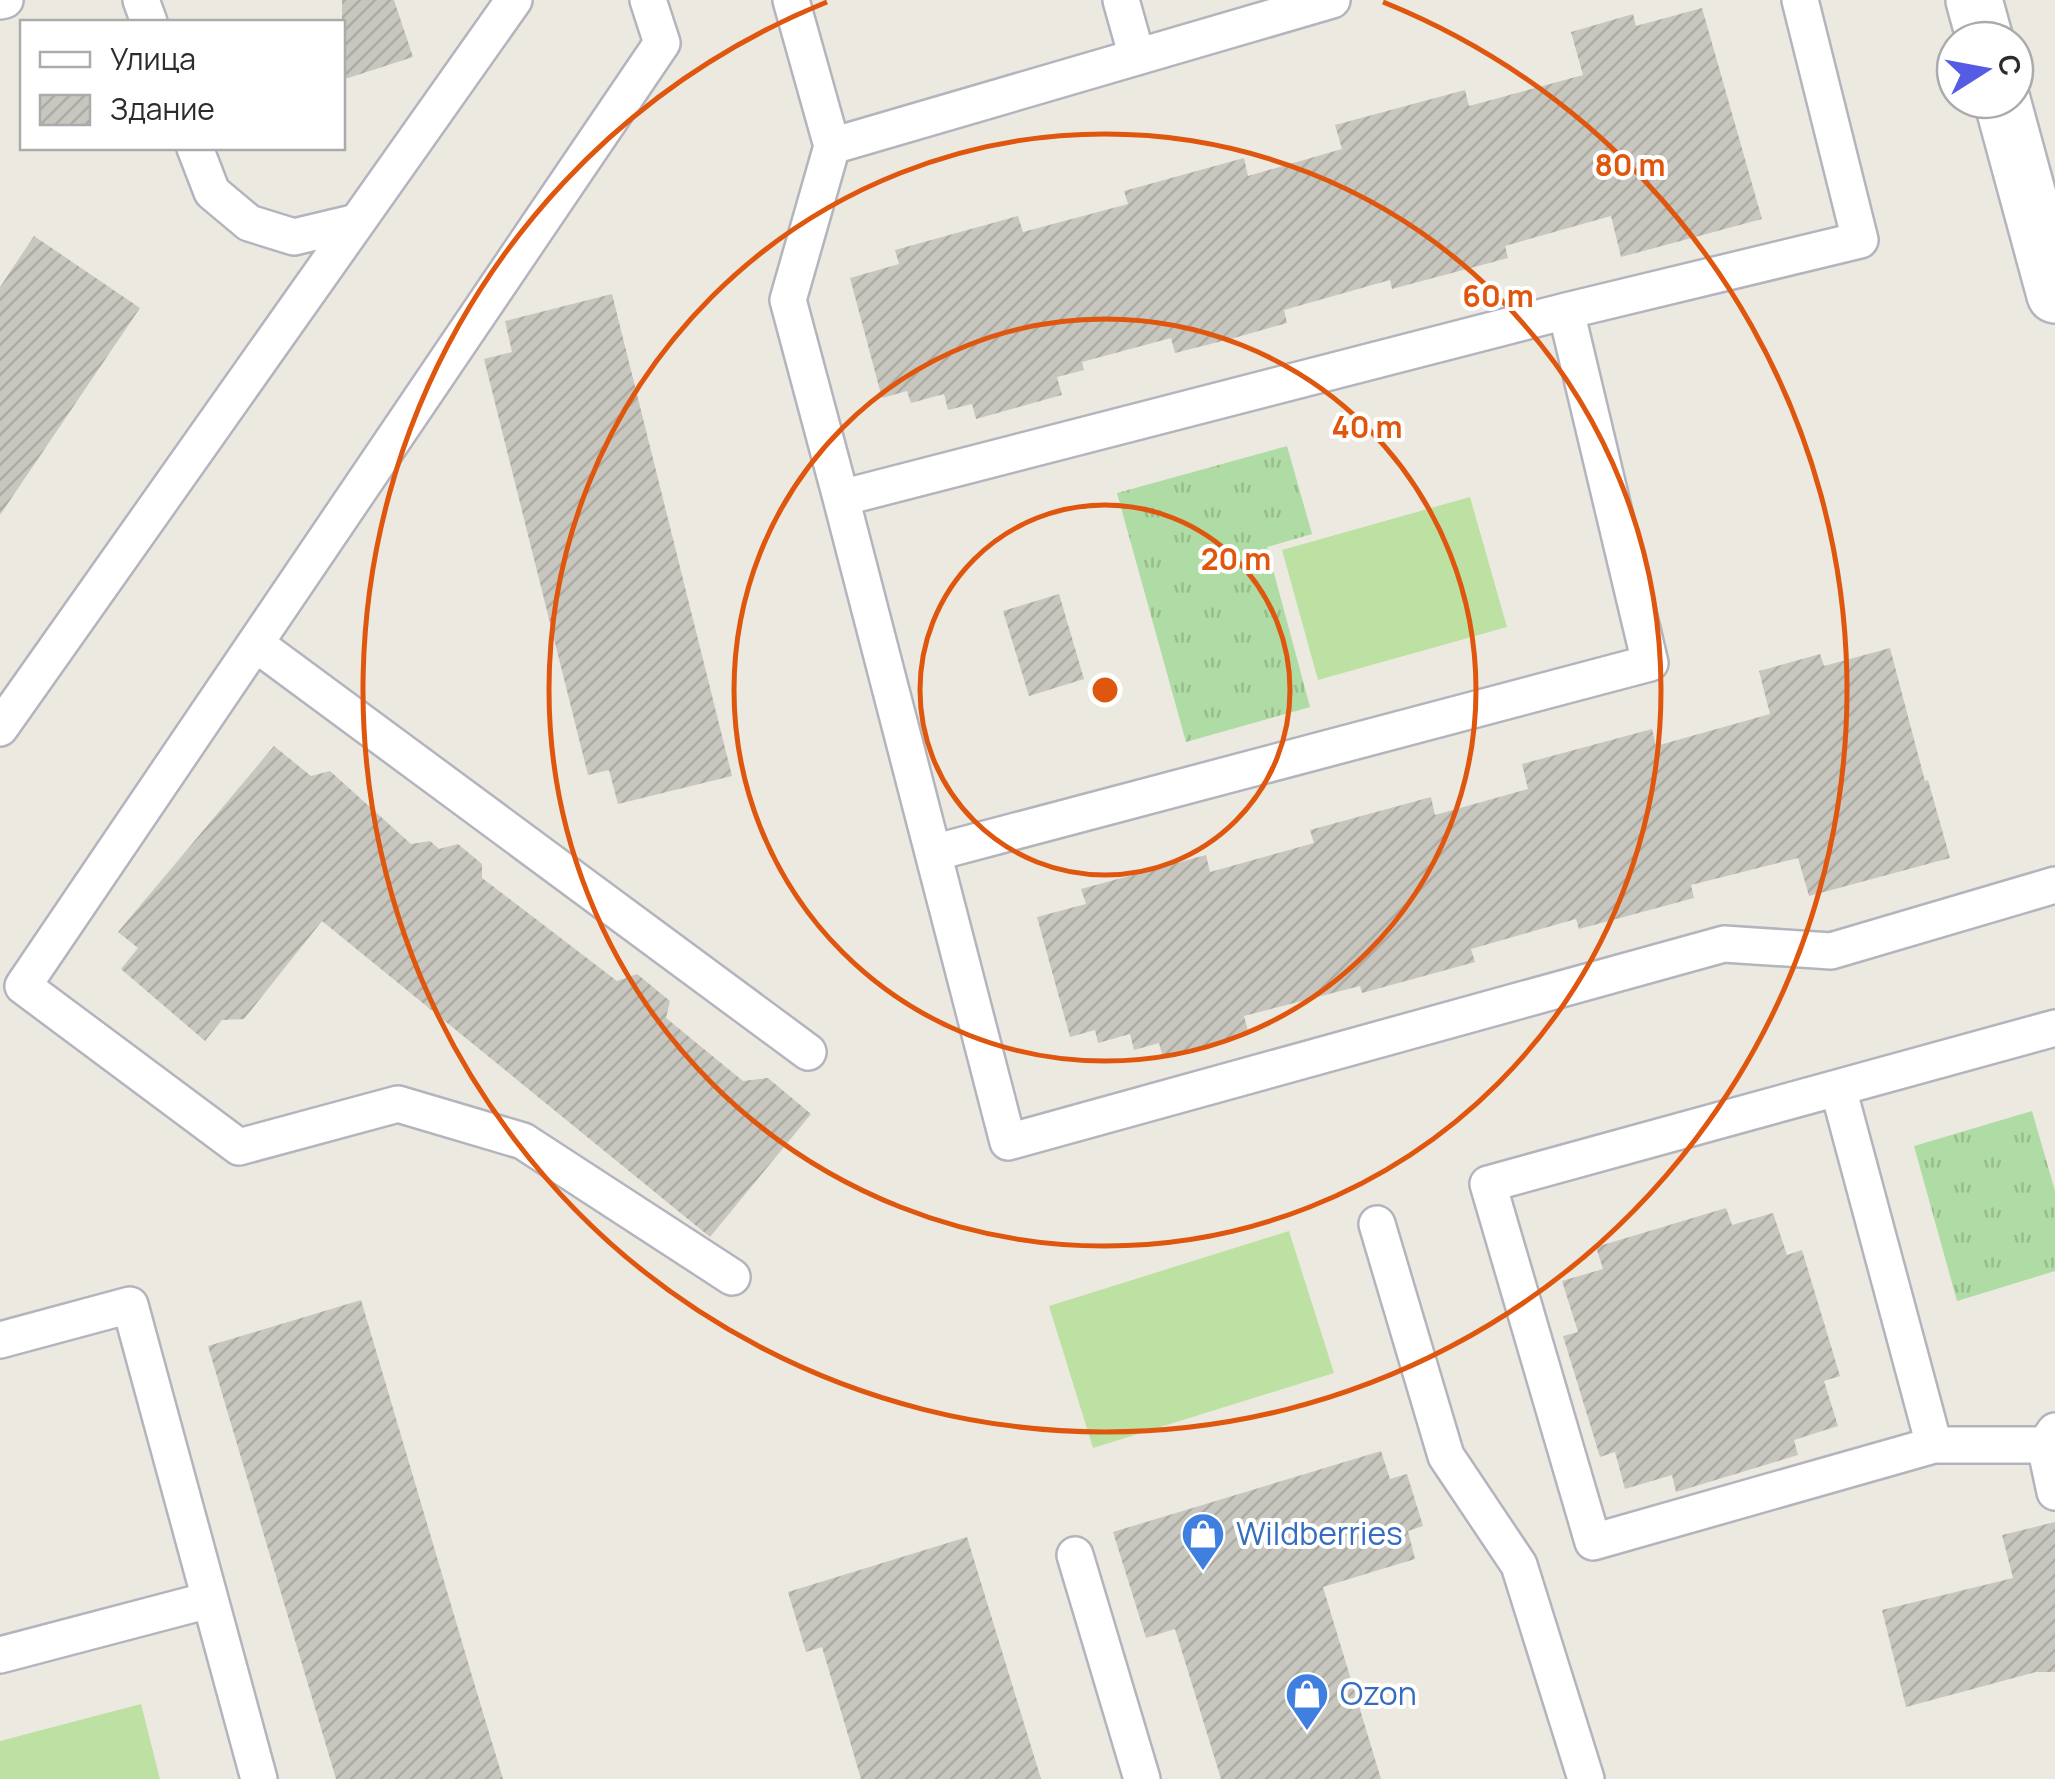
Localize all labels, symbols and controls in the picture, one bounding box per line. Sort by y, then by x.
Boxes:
legend [20,20,345,150]
north arrow [1935,20,2035,120]
text: Улица [110,38,196,79]
text: С [1990,51,2031,79]
text: Здание [110,88,215,129]
text: 80 m [1594,144,1666,185]
text: 60 m [1462,275,1534,316]
text: 40 m [1332,406,1402,447]
text: 20 m [1201,538,1271,579]
centre of rings [1087,672,1123,708]
shop icon: Wildberries [1180,1511,1226,1572]
place label: Wildberries [1236,1511,1403,1555]
shop icon: Ozon [1284,1671,1330,1732]
place label: Ozon [1340,1671,1417,1715]

